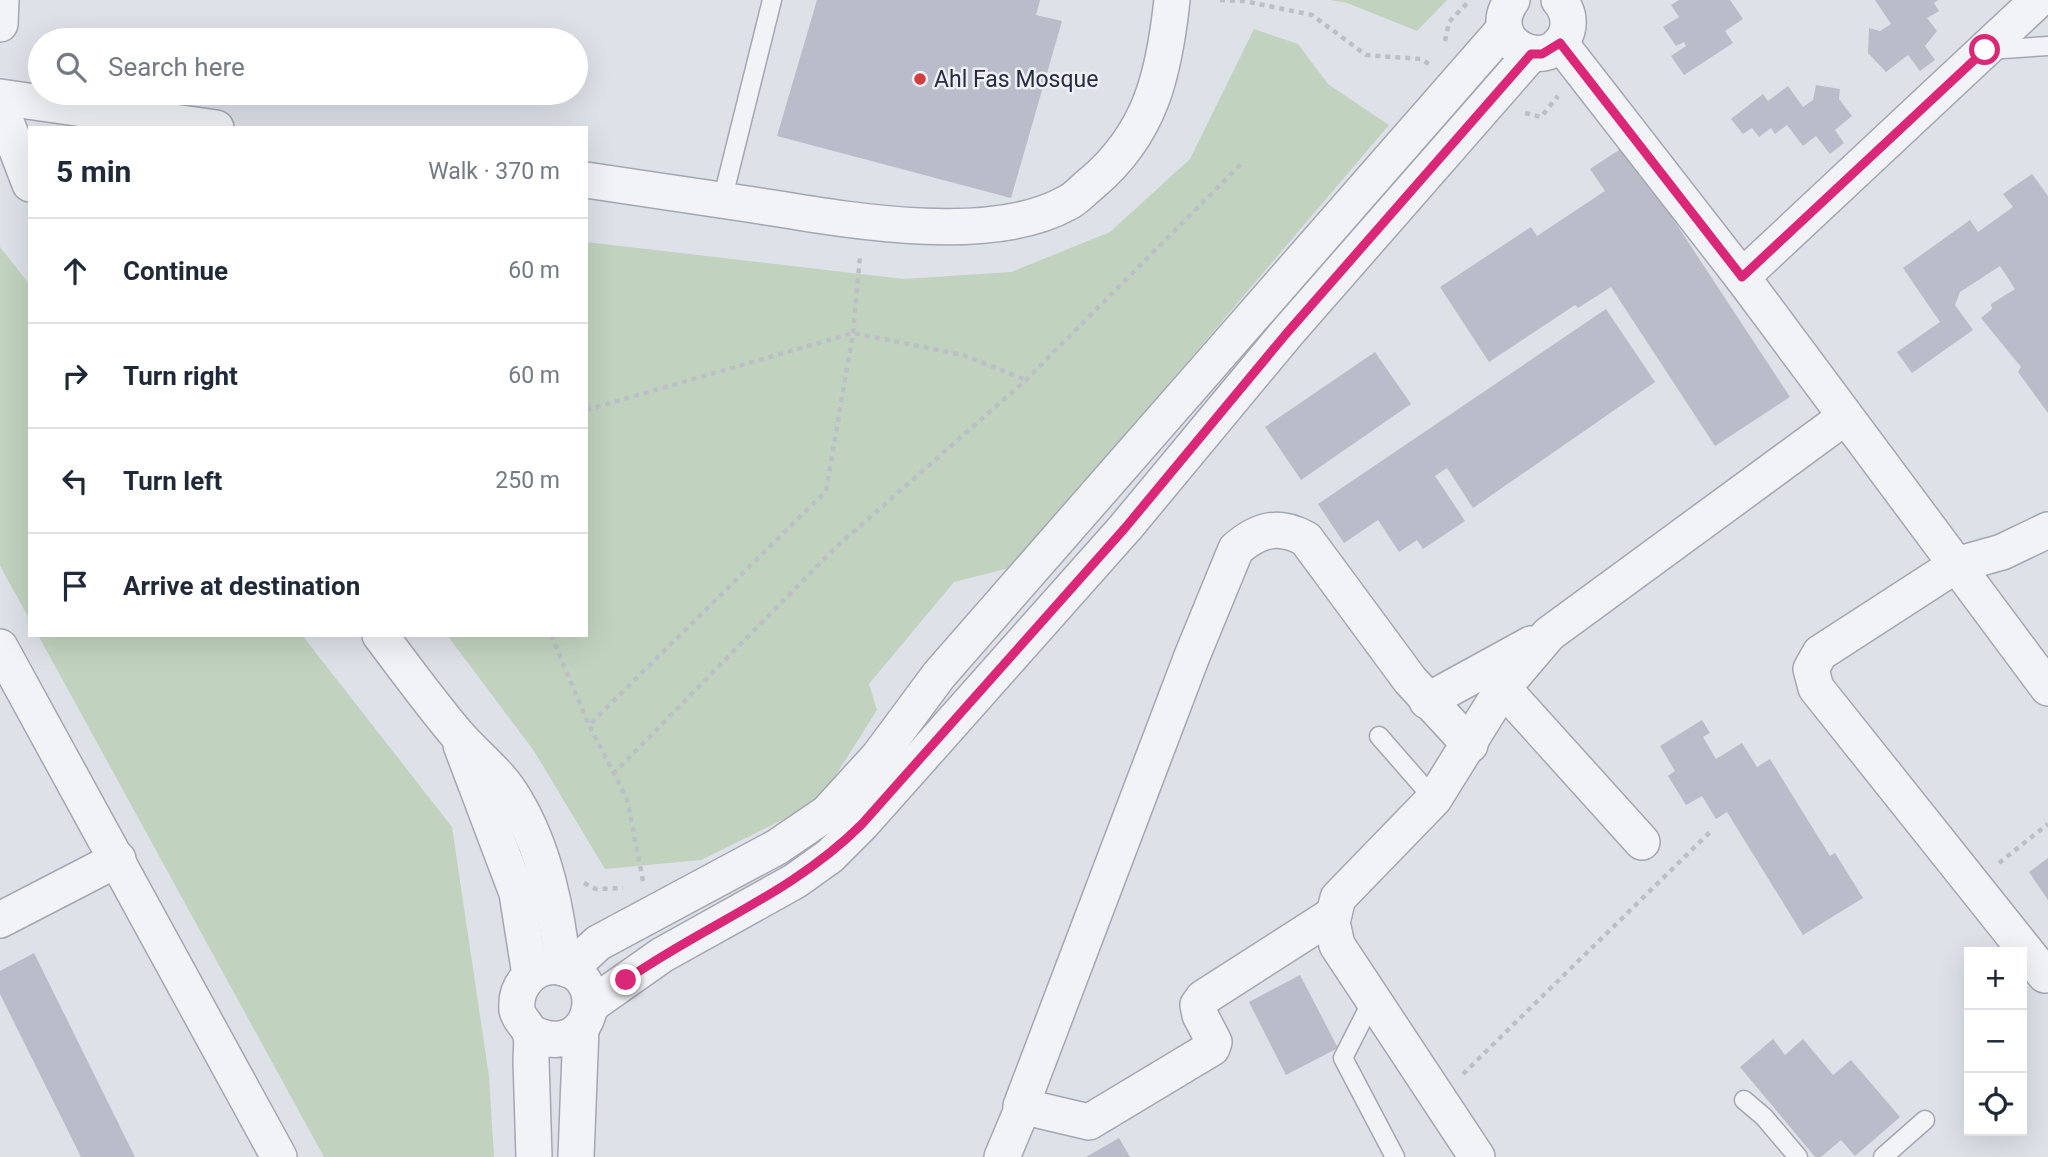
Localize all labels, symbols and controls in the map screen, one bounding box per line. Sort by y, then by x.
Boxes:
search box [28,28,588,105]
route start [1969,34,2000,65]
icon: search [52,48,90,86]
text: Search here [108,52,245,82]
place label: Ahl Fas Mosque [934,66,1098,93]
marker: Ahl Fas Mosque [912,71,928,87]
text: 5 min [56,154,131,189]
text: Walk · 370 m [428,158,560,185]
icon: ahead [56,252,94,290]
text: Continue [123,256,228,286]
text: 60 m [508,257,560,284]
icon: right [56,357,94,395]
text: Turn right [123,361,238,391]
text: 60 m [508,362,560,389]
icon: left [56,462,94,500]
text: Turn left [123,466,222,496]
text: 250 m [495,467,560,494]
icon: arrive [56,567,94,605]
text: Arrive at destination [123,571,360,601]
map controls [1964,947,2027,1136]
button: + [1964,947,2027,1010]
route end [610,964,641,995]
button: − [1964,1010,2027,1073]
button: locate [1964,1073,2027,1136]

